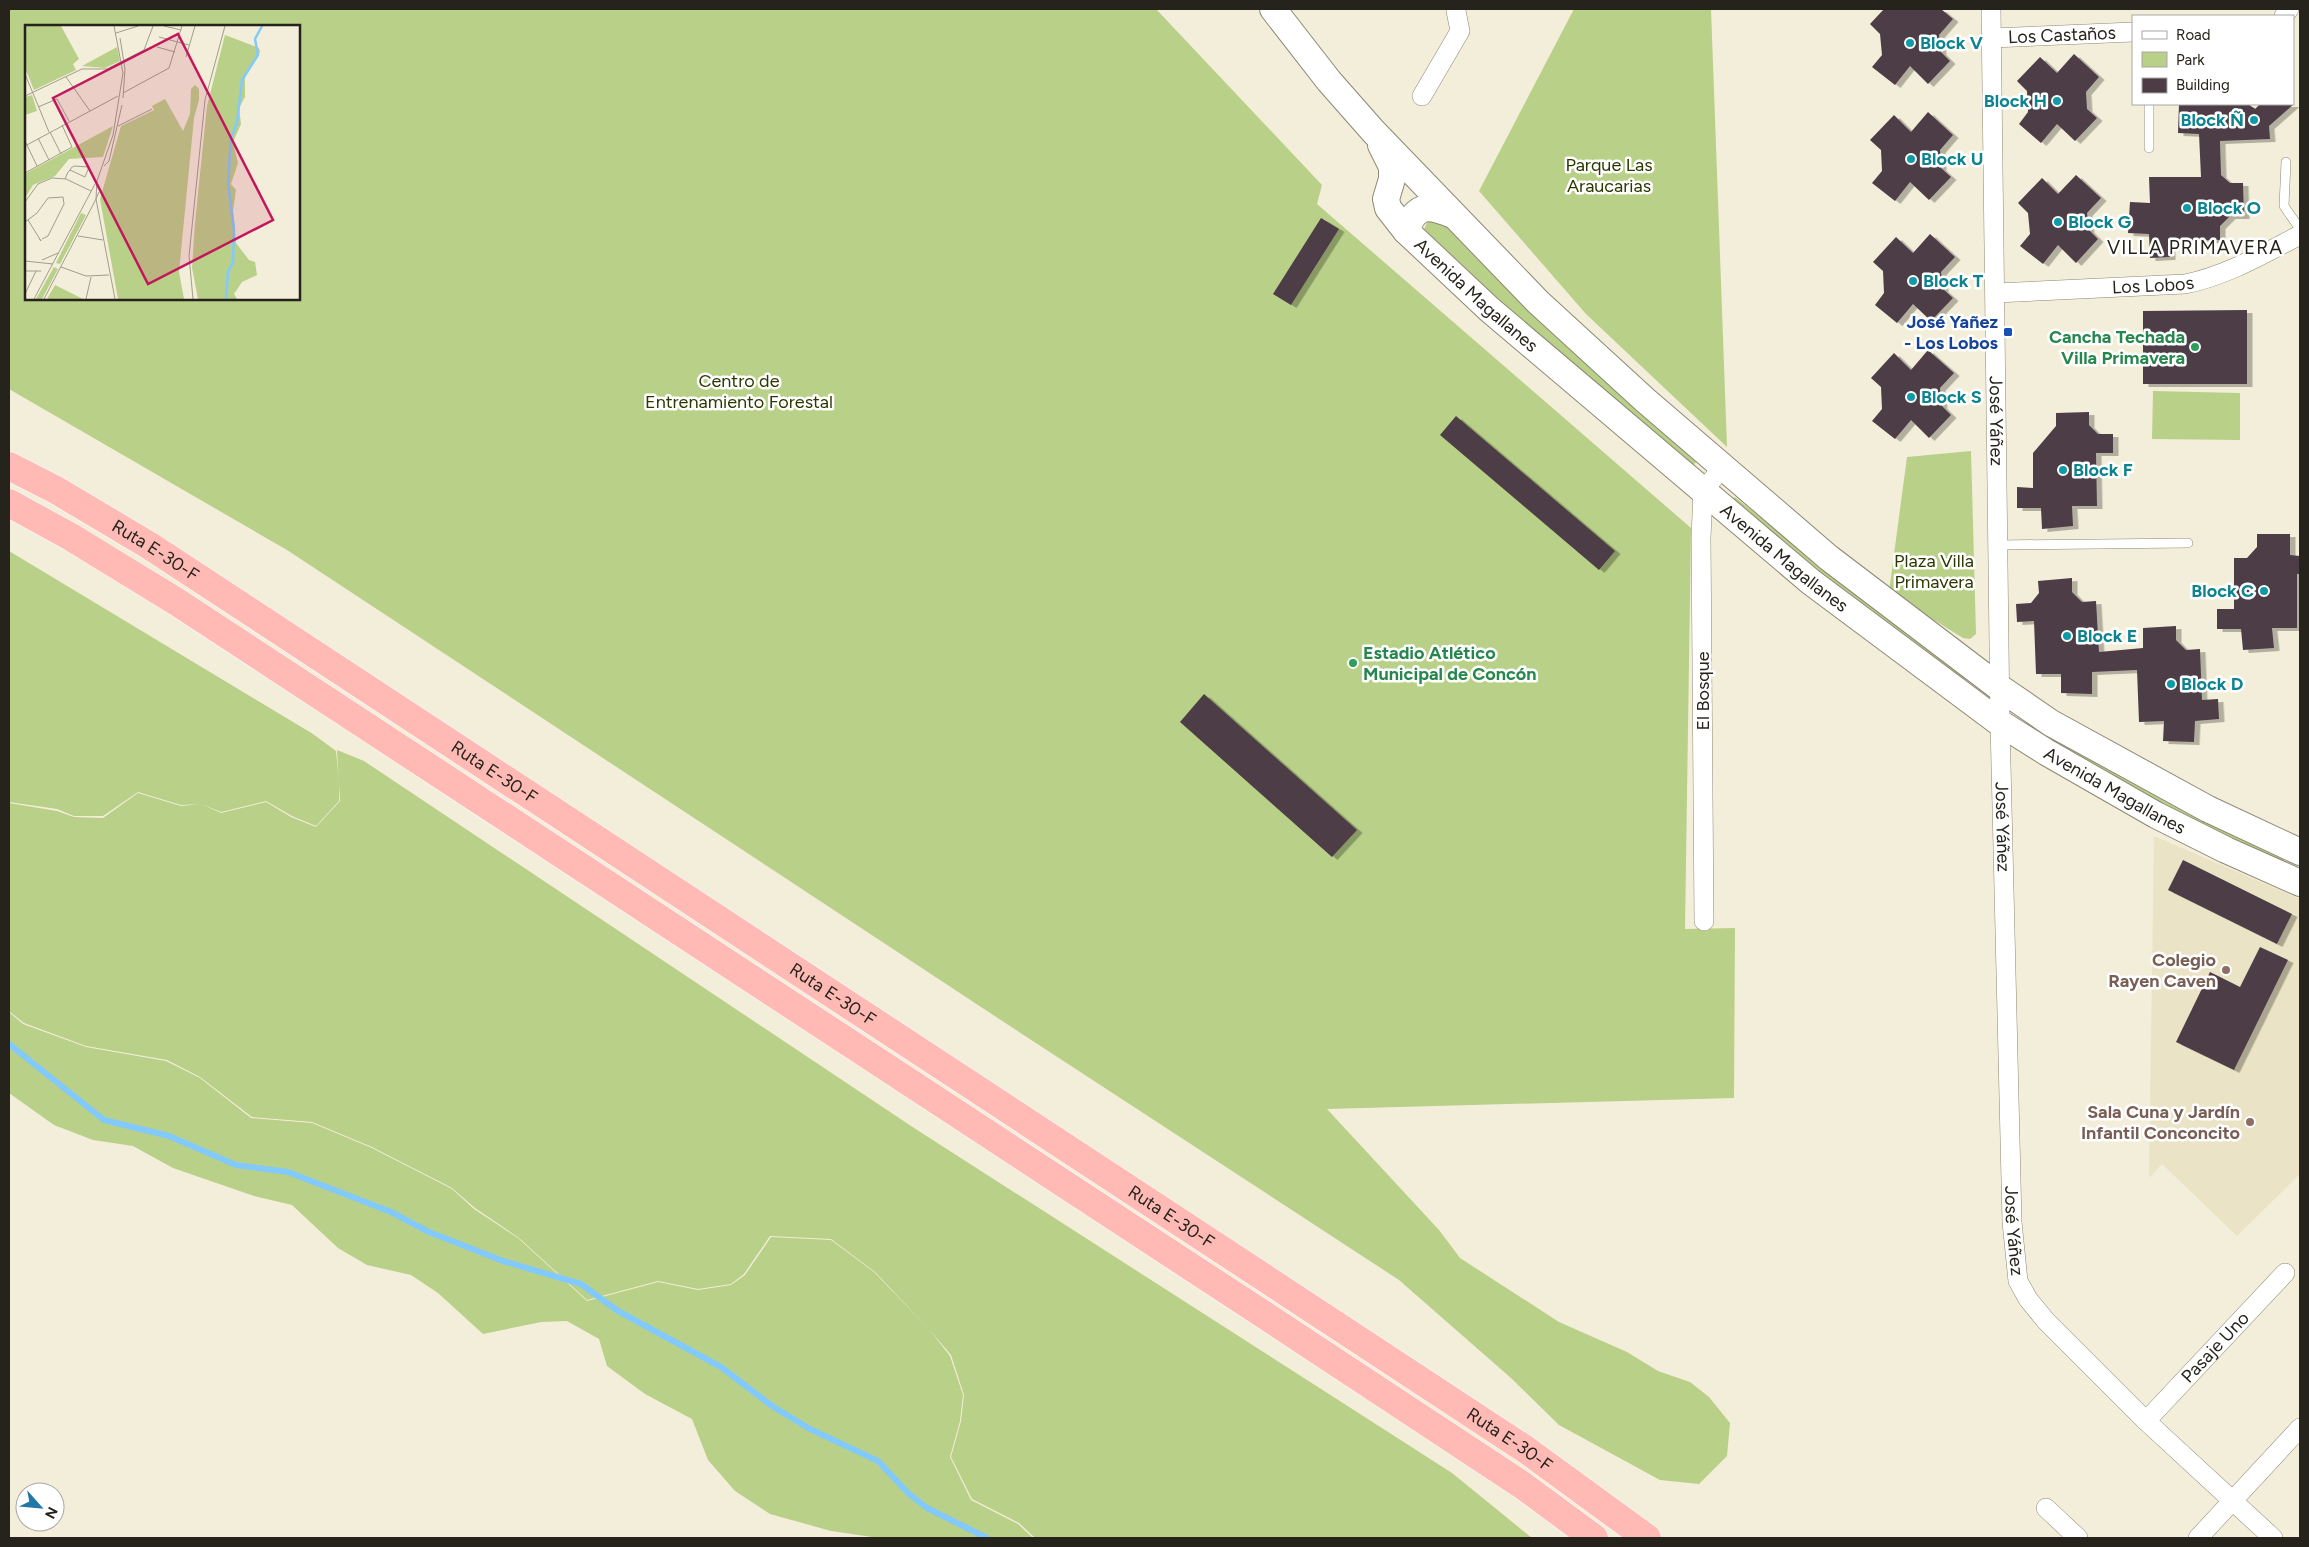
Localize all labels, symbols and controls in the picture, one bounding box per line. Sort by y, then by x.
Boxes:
legend [2132,15,2294,105]
street label: Los Castaños [2007,22,2116,48]
inset map [25,25,300,300]
text: Road [2176,26,2211,44]
place label: Block V [1920,32,1983,54]
marker: Block V [1904,37,1916,49]
text: Park [2176,51,2205,69]
text: Building [2176,76,2230,94]
place label: Block H [1984,90,2047,112]
marker: Block H [2051,95,2063,107]
place label: Block Ñ [2180,109,2244,131]
marker: Block Ñ [2248,114,2260,126]
place label: Block U [1921,148,1983,170]
marker: Block U [1905,153,1917,165]
park label: Parque Las Araucarias [1565,154,1653,197]
place label: Block O [2197,197,2261,219]
marker: Block O [2181,202,2193,214]
place label: Block G [2068,211,2131,233]
marker: Block G [2052,216,2064,228]
street label: Avenida Magallanes [1410,234,1542,357]
district label: VILLA PRIMAVERA [2107,236,2283,259]
place label: Block T [1923,270,1984,292]
street label: Los Lobos [2111,271,2196,298]
marker: Block T [1907,275,1919,287]
place label: José Yañez - Los Lobos [1904,311,1999,354]
marker: José Yañez - Los Lobos [2002,326,2014,338]
place label: Cancha Techada Villa Primavera [2049,326,2185,369]
marker: Cancha Techada Villa Primavera [2189,341,2201,353]
park label: Centro de Entrenamiento Forestal [645,370,833,413]
street label: José Yáñez [1985,376,2008,466]
place label: Block S [1921,386,1982,408]
marker: Block S [1905,391,1917,403]
place label: Block F [2073,459,2133,481]
marker: Block F [2057,464,2069,476]
street label: Avenida Magallanes [1716,499,1852,617]
street label: Ruta E-30-F [108,515,203,586]
park label: Plaza Villa Primavera [1894,550,1974,593]
place label: Block C [2191,580,2254,602]
marker: Block C [2258,585,2270,597]
place label: Block E [2077,625,2137,647]
marker: Block E [2061,630,2073,642]
place label: Estadio Atlético Municipal de Concón [1363,642,1536,685]
street label: El Bosque [1692,651,1714,731]
marker: Estadio Atlético Municipal de Concón [1347,657,1359,669]
place label: Block D [2181,673,2243,695]
marker: Block D [2165,678,2177,690]
street label: Ruta E-30-F [447,736,542,808]
street label: Avenida Magallanes [2040,742,2189,839]
street label: José Yáñez [1990,782,2015,872]
place label: Colegio Rayen Caven [2108,949,2216,992]
street label: Ruta E-30-F [786,958,880,1031]
marker: Colegio Rayen Caven [2220,964,2232,976]
place label: Sala Cuna y Jardín Infantil Conconcito [2081,1101,2240,1144]
marker: Sala Cuna y Jardín Infantil Conconcito [2244,1116,2256,1128]
street label: Ruta E-30-F [1124,1180,1219,1253]
street label: José Yáñez [2000,1185,2028,1277]
street label: Pasaje Uno [2177,1307,2254,1387]
street label: Ruta E-30-F [1463,1403,1557,1476]
north arrow [15,1482,65,1532]
text: N [41,1504,61,1521]

